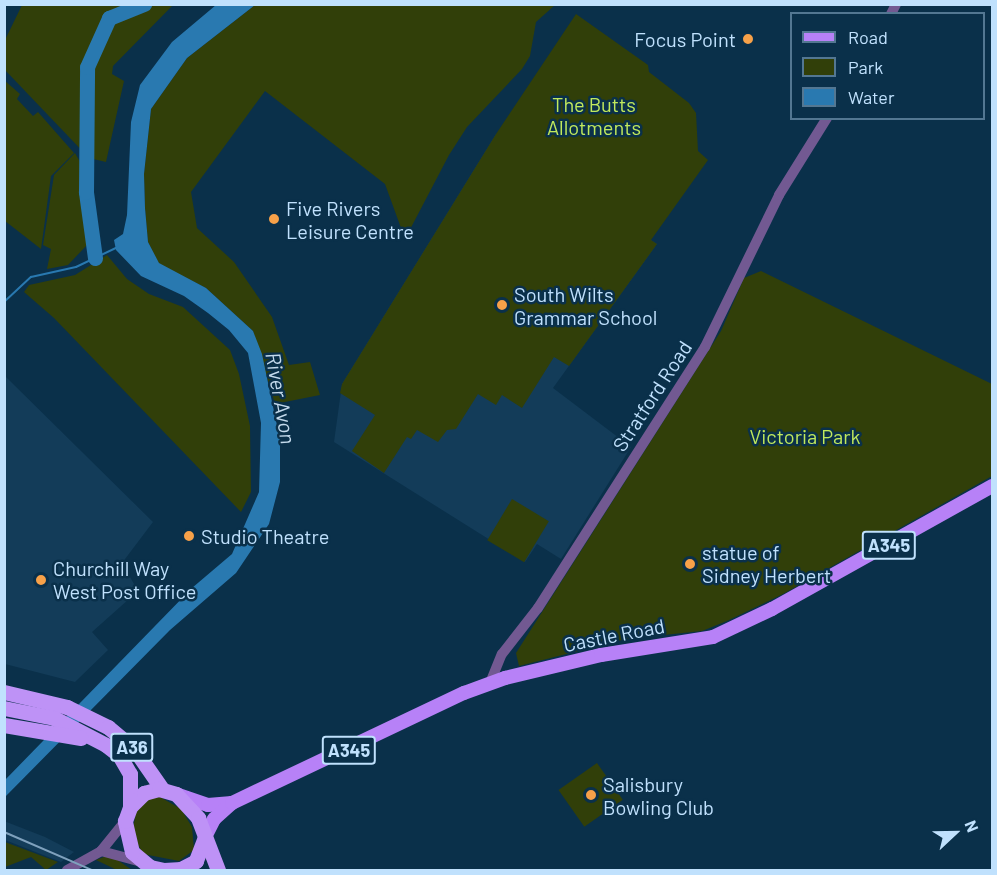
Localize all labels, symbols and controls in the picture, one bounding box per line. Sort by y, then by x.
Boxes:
legend [790,12,985,120]
text: Road [848,26,888,48]
place label: Focus Point [634,27,736,51]
marker: Focus Point [741,32,755,46]
text: Park [848,56,883,78]
text: Water [848,86,895,108]
park label: The Butts Allotments [547,92,641,139]
place label: Five Rivers Leisure Centre [286,196,414,243]
marker: Five Rivers Leisure Centre [267,212,281,226]
place label: South Wilts Grammar School [514,282,657,329]
marker: South Wilts Grammar School [495,298,509,312]
street label: Stratford Road [607,336,697,456]
water label: River Avon [261,350,301,446]
park label: Victoria Park [749,424,861,448]
place label: Studio Theatre [201,524,329,548]
marker: Studio Theatre [182,529,196,543]
road number: A345 [860,530,918,560]
place label: statue of Sidney Herbert [702,540,831,587]
place label: Churchill Way West Post Office [53,556,196,603]
marker: statue of Sidney Herbert [683,557,697,571]
marker: Churchill Way West Post Office [34,573,48,587]
street label: Castle Road [561,613,667,657]
road number: A36 [110,732,154,762]
road number: A345 [320,735,378,765]
place label: Salisbury Bowling Club [603,772,714,819]
marker: Salisbury Bowling Club [584,788,598,802]
north arrow [925,803,985,863]
text: N [961,818,983,835]

